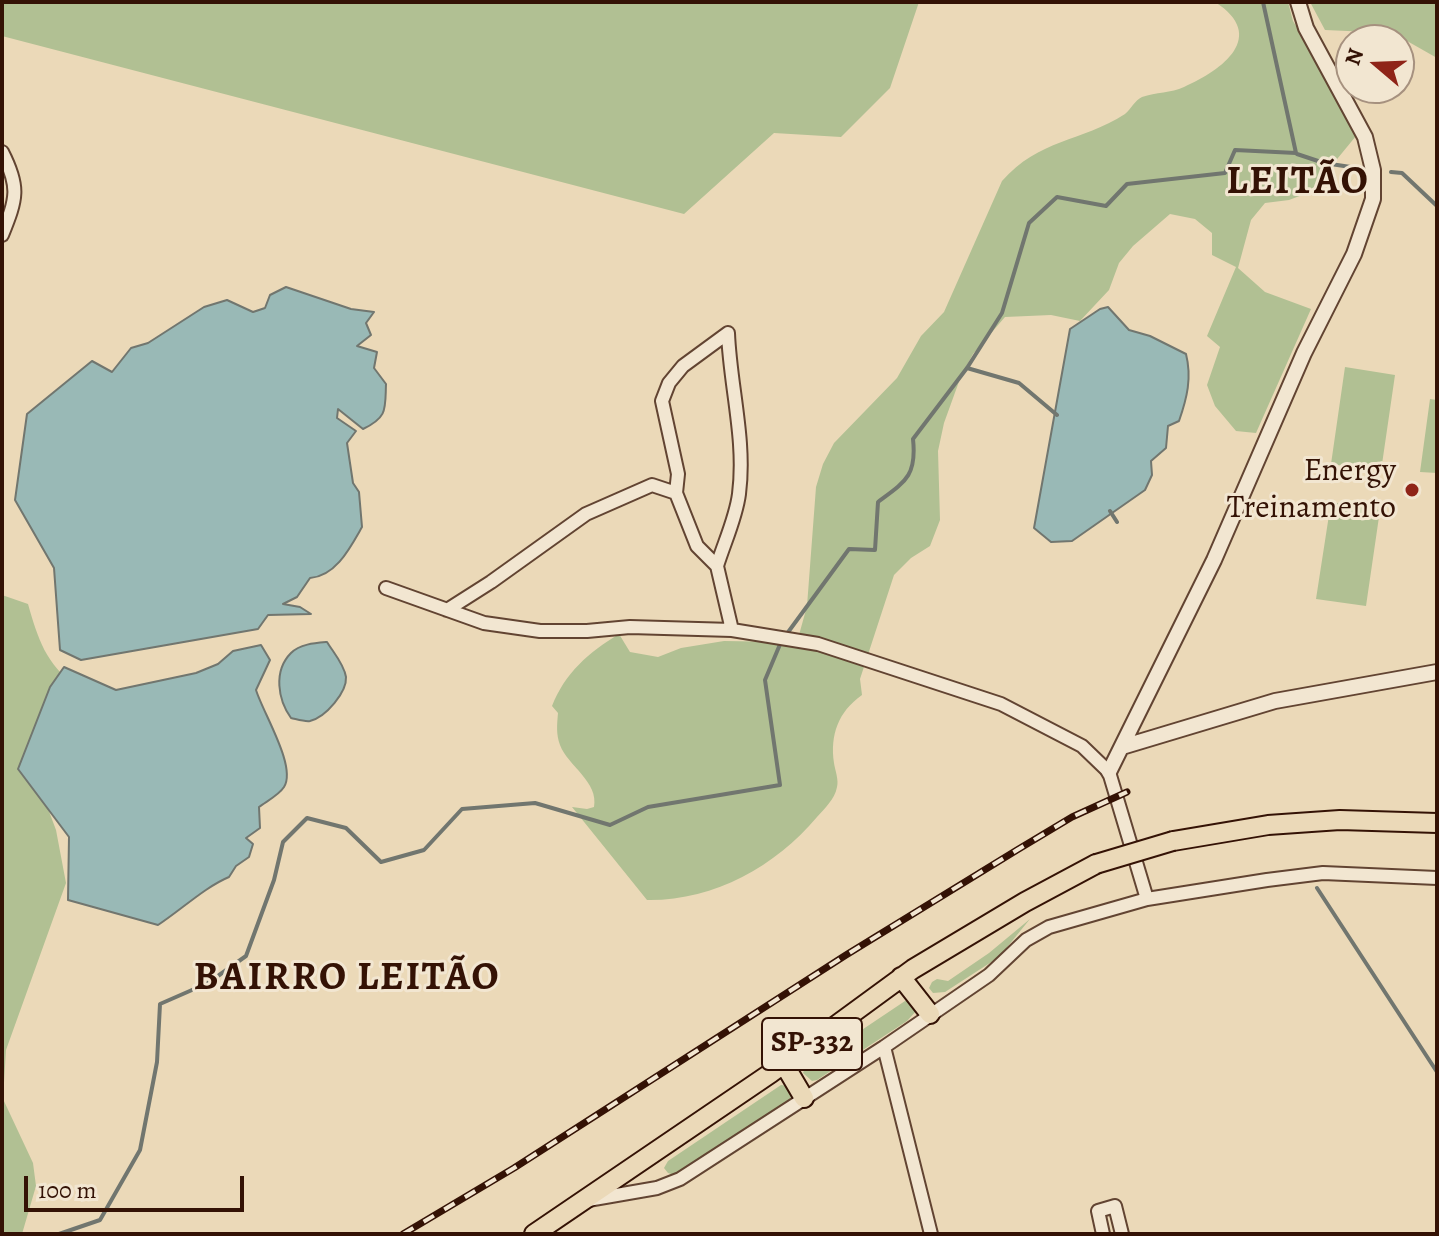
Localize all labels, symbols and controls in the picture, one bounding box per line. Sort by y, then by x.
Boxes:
north arrow [1335,24,1415,104]
text: N [1337,44,1371,69]
district label: LEITÃO [1226,159,1370,207]
place label: Energy Treinamento [1227,453,1396,528]
marker: Energy Treinamento [1403,481,1421,499]
district label: BAIRRO LEITÃO [193,955,501,1003]
road number: SP-332 [762,1018,862,1070]
scale bar [28,1160,248,1210]
text: 100 m [38,1174,97,1206]

